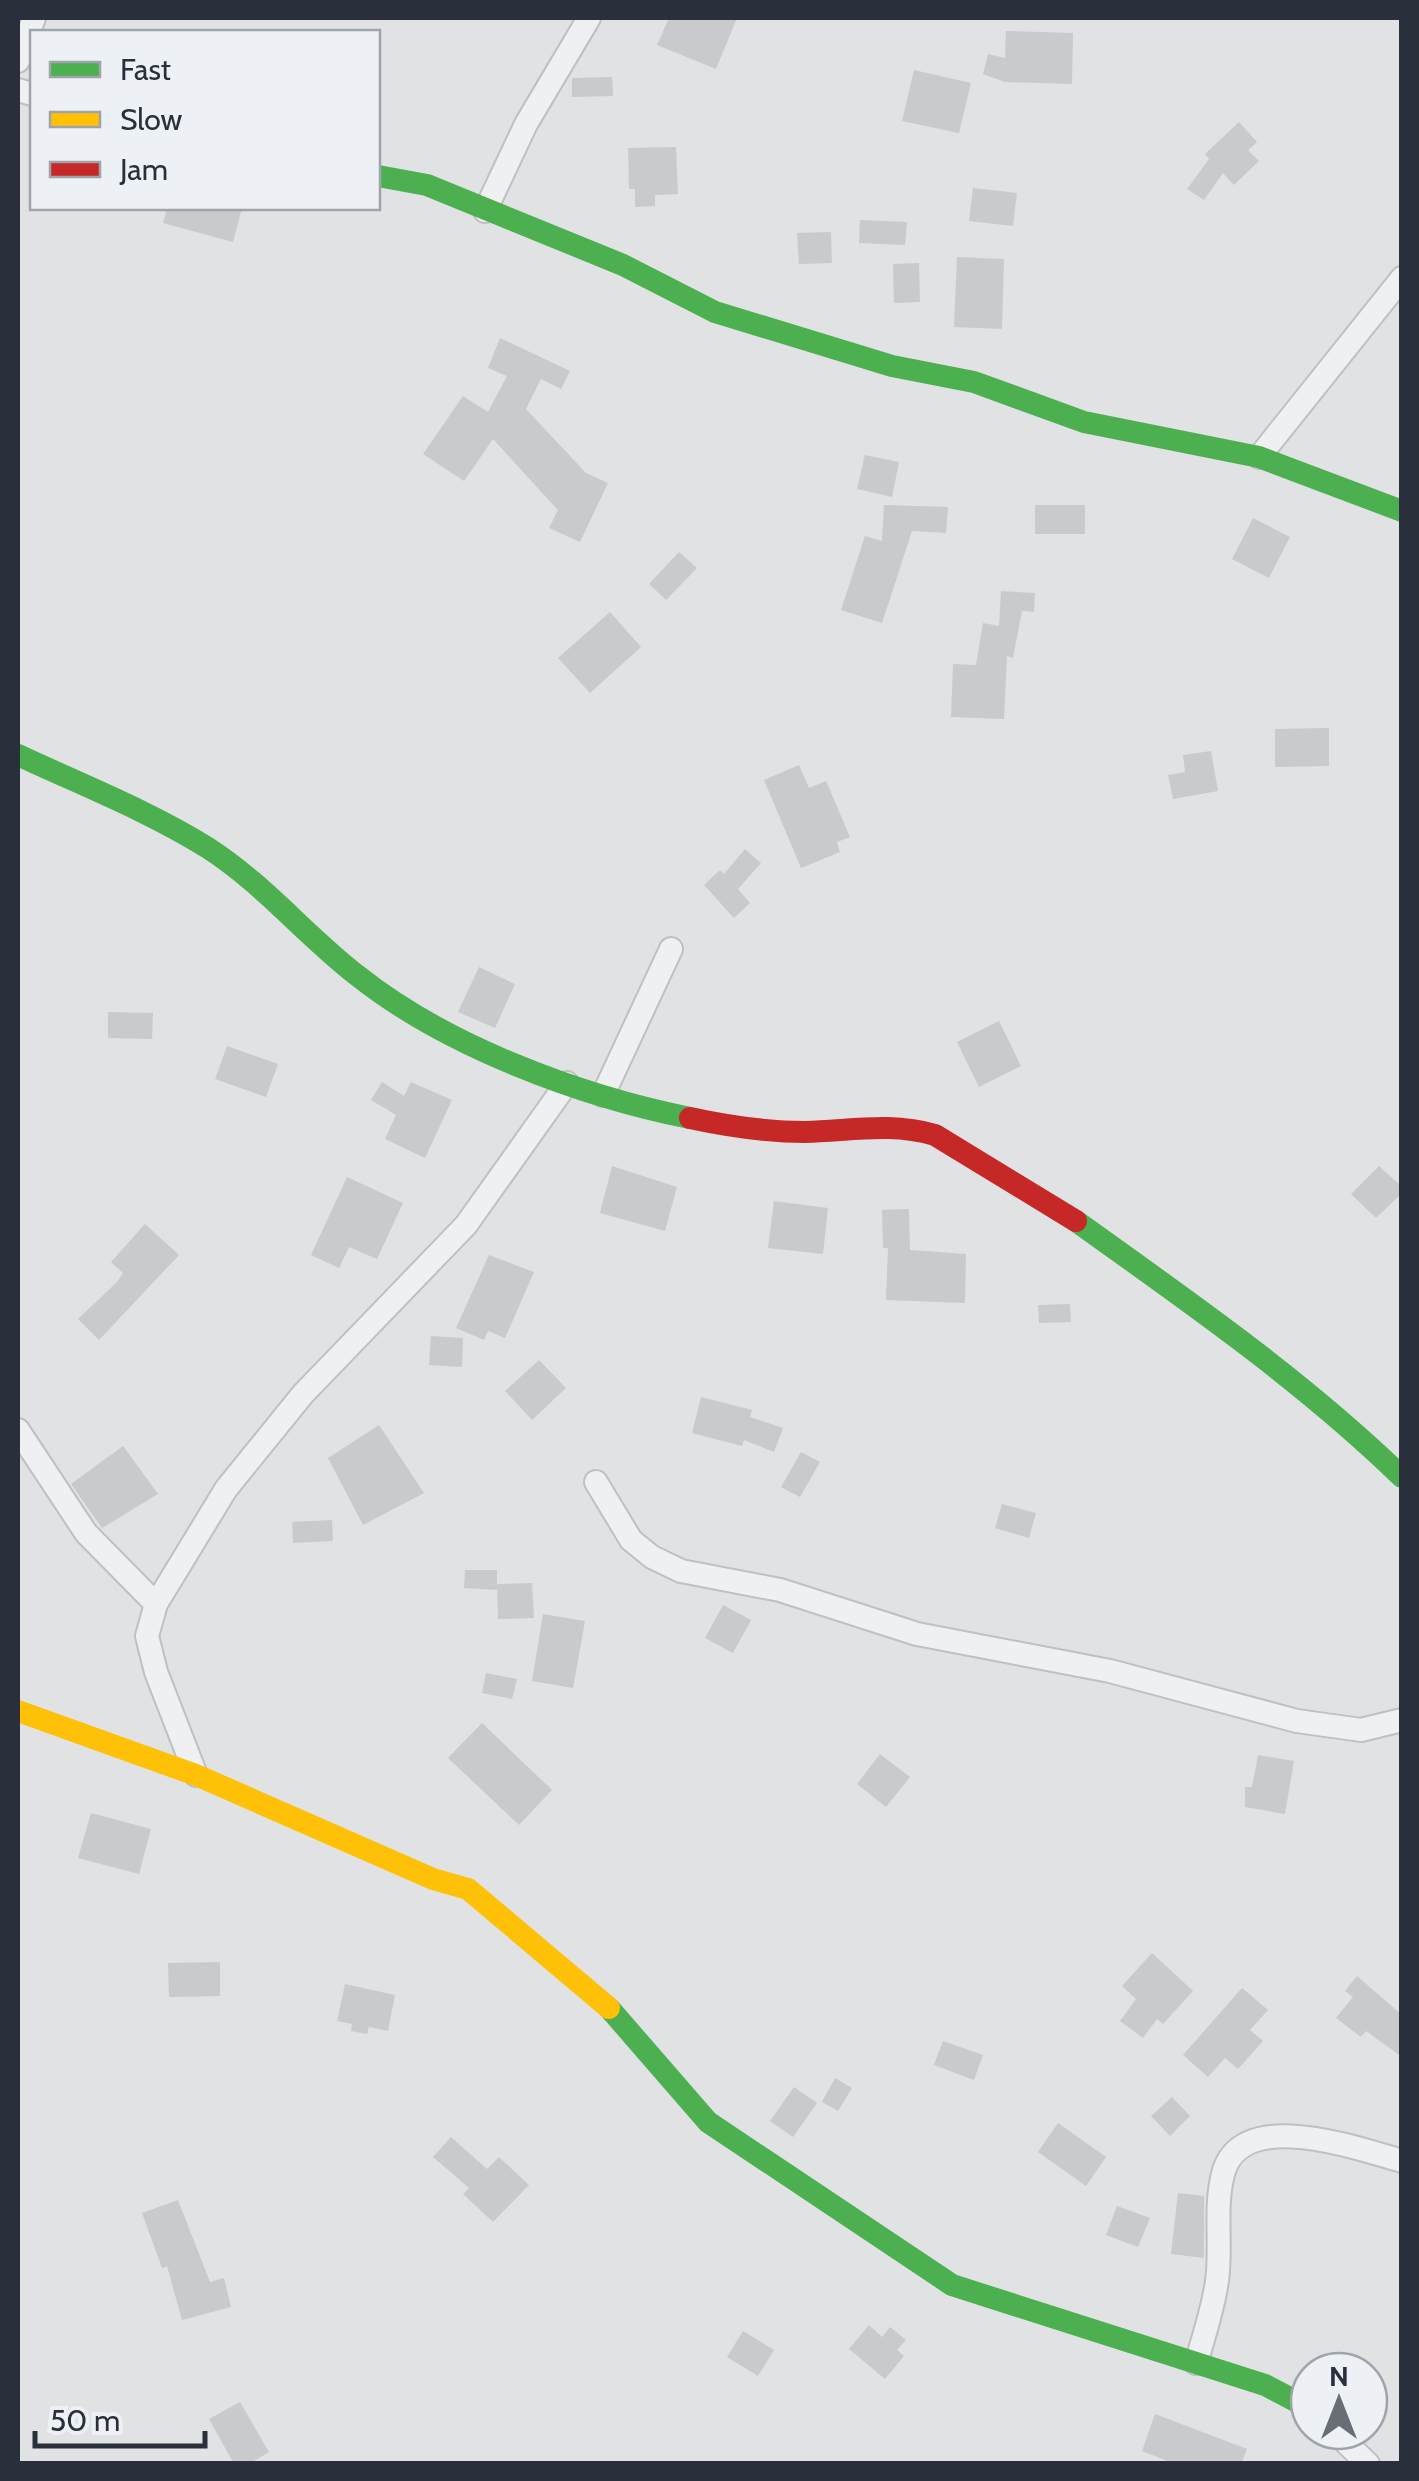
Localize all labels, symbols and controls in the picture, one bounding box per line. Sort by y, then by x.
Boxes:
legend [30,30,380,210]
text: Fast [120,51,171,88]
text: Slow [120,101,183,138]
text: Jam [119,151,168,188]
north arrow [1289,2351,1389,2451]
text: N [1329,2359,1349,2393]
scale bar [35,2386,205,2448]
text: 50 m [50,2402,120,2439]

